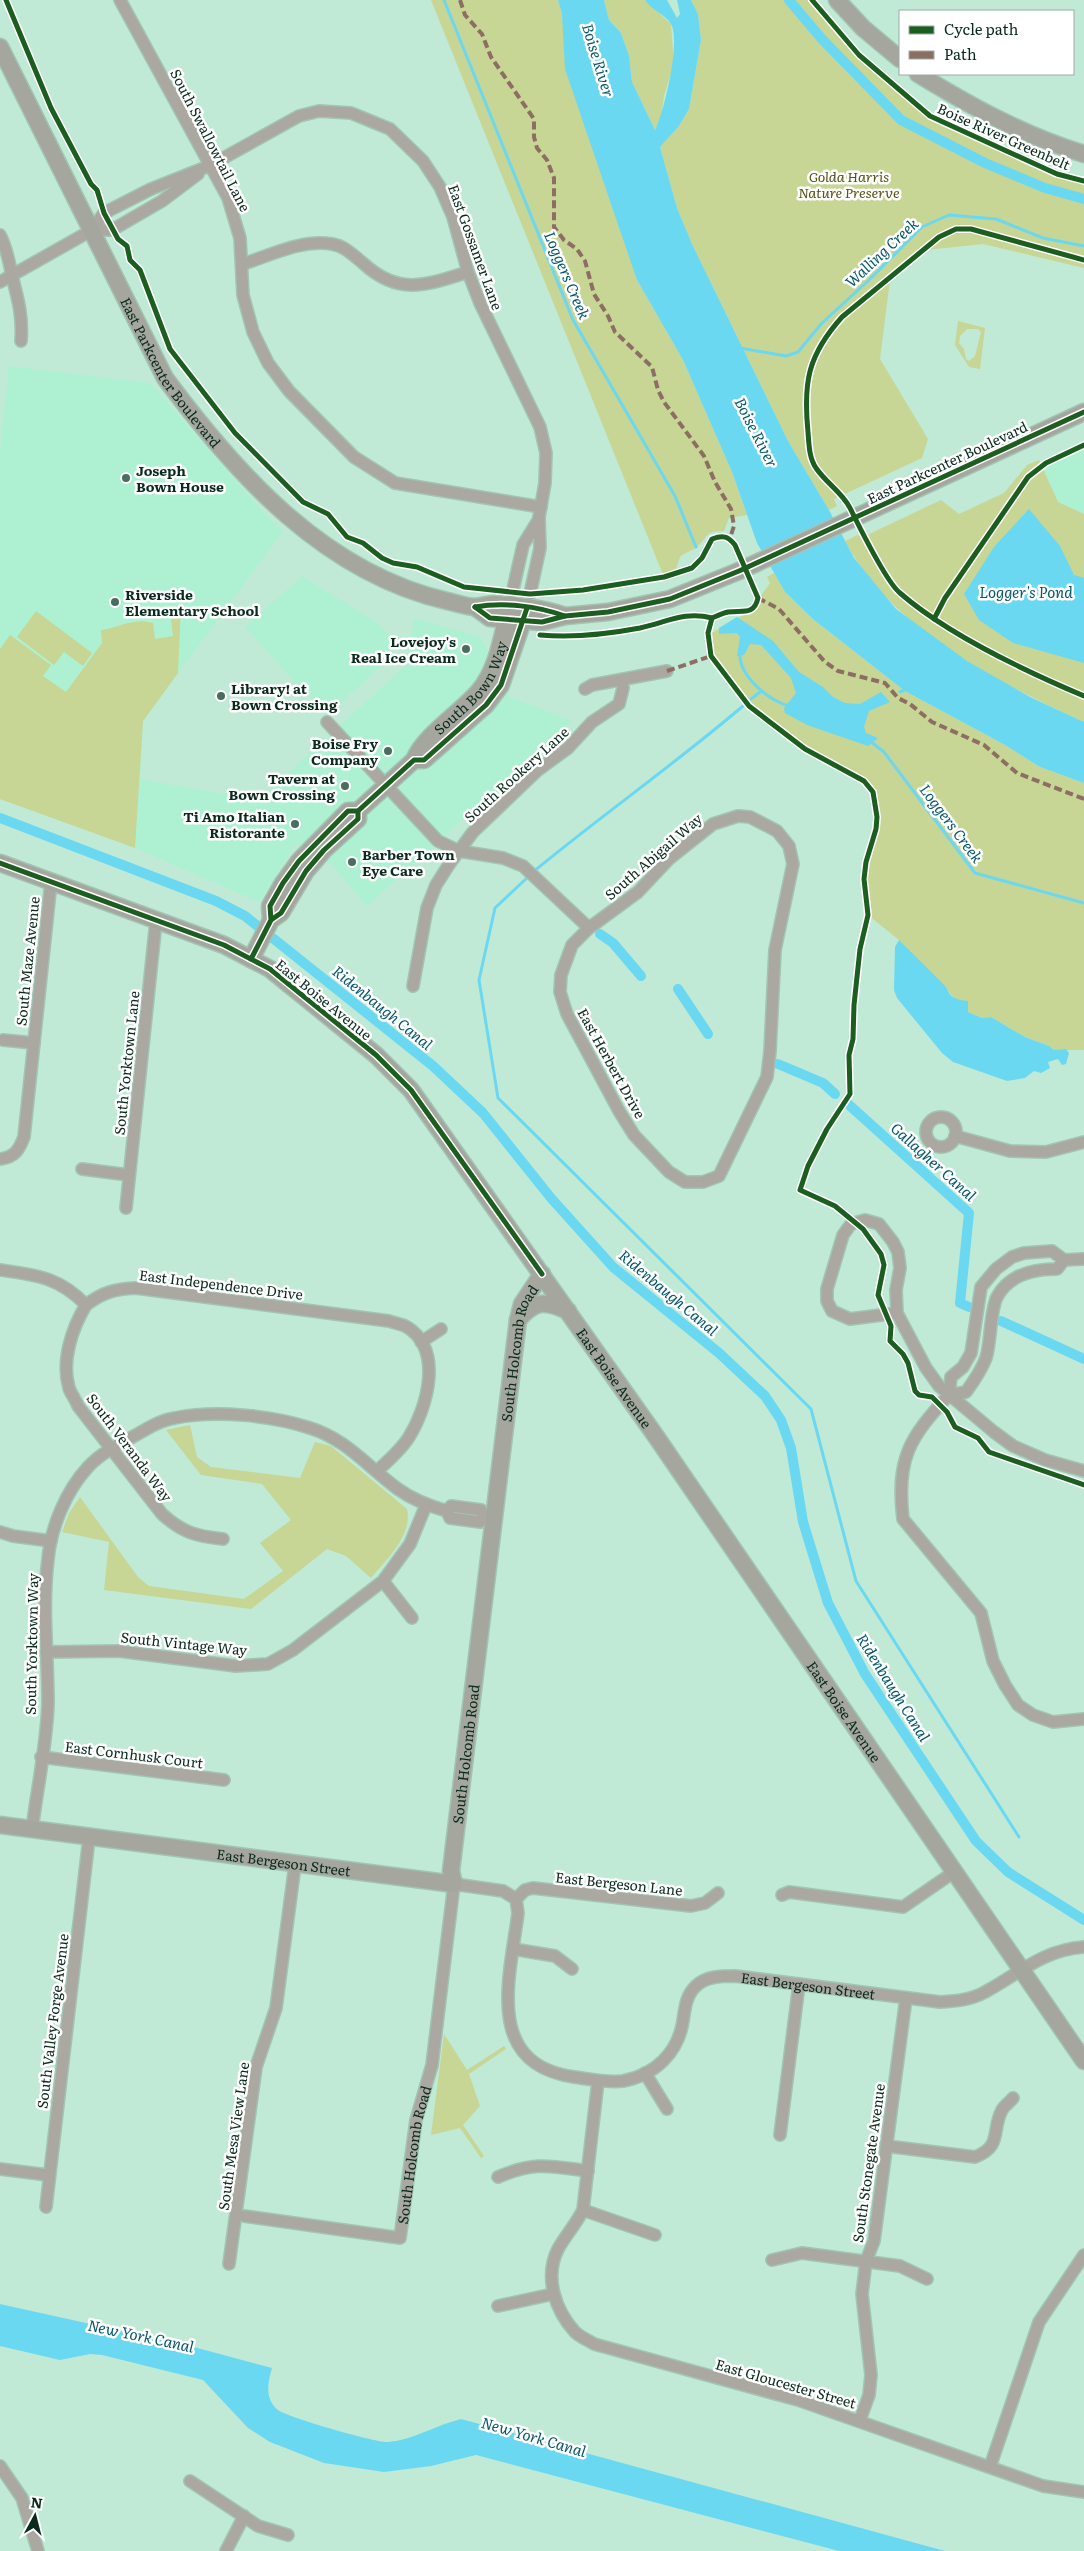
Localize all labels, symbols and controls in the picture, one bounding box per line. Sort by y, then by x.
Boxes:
legend [899,10,1074,75]
text: Cycle path [944,17,1019,40]
water label: Boise River [577,20,621,100]
text: Path [944,42,977,65]
street label: South Swallowtail Lane [166,65,256,215]
street label: Boise River Greenbelt [934,98,1074,174]
park label: Golda Harris Nature Preserve [798,166,900,202]
street label: East Gossamer Lane [444,181,508,313]
water label: Walling Creek [839,211,923,292]
water label: Loggers Creek [539,227,597,323]
street label: East Parkcenter Boulevard [116,294,226,452]
water label: Boise River [730,393,784,471]
street label: East Parkcenter Boulevard [863,416,1031,508]
place label: Joseph Bown House [136,460,224,496]
marker: Joseph Bown House [120,472,132,484]
water label: Logger's Pond [979,580,1073,603]
place label: Riverside Elementary School [125,584,259,620]
marker: Riverside Elementary School [109,596,121,608]
place label: Lovejoy's Real Ice Cream [351,631,456,667]
street label: South Bown Way [429,638,511,739]
marker: Lovejoy's Real Ice Cream [460,643,472,655]
place label: Library! at Bown Crossing [231,678,338,714]
marker: Library! at Bown Crossing [215,690,227,702]
street label: South Rookery Lane [459,722,573,826]
place label: Boise Fry Company [311,733,378,769]
marker: Boise Fry Company [382,745,394,757]
place label: Tavern at Bown Crossing [228,768,336,804]
water label: Loggers Creek [915,779,990,868]
marker: Tavern at Bown Crossing [339,780,351,792]
place label: Ti Amo Italian Ristorante [183,806,285,842]
street label: South Abigail Way [600,807,707,904]
marker: Ti Amo Italian Ristorante [289,818,301,830]
place label: Barber Town Eye Care [362,844,455,880]
marker: Barber Town Eye Care [346,856,358,868]
street label: South Maze Avenue [10,895,44,1027]
street label: East Boise Avenue [272,954,376,1044]
water label: Ridenbaugh Canal [328,959,439,1055]
street label: South Yorktown Lane [108,990,144,1136]
street label: East Herbert Drive [573,1004,651,1122]
water label: Gallagher Canal [886,1116,982,1206]
water label: Ridenbaugh Canal [614,1244,724,1341]
street label: East Independence Drive [138,1264,304,1304]
street label: South Holcomb Road [496,1280,542,1423]
street label: East Boise Avenue [572,1324,657,1432]
street label: South Veranda Way [83,1389,178,1506]
street label: South Yorktown Way [20,1572,42,1715]
street label: South Vintage Way [120,1626,249,1660]
water label: Ridenbaugh Canal [852,1629,937,1746]
street label: East Boise Avenue [803,1657,886,1766]
street label: South Holcomb Road [447,1683,484,1825]
street label: East Cornhusk Court [64,1736,205,1772]
street label: East Bergeson Street [215,1843,352,1881]
street label: East Bergeson Lane [554,1866,684,1900]
street label: South Valley Forge Avenue [31,1932,73,2110]
street label: East Bergeson Street [740,1967,877,2004]
street label: South Mesa View Lane [213,2060,253,2212]
street label: South Stonegate Avenue [847,2082,889,2244]
street label: South Holcomb Road [392,2083,436,2225]
water label: New York Canal [86,2313,197,2358]
street label: East Gloucester Street [713,2353,859,2413]
water label: New York Canal [479,2410,590,2462]
north arrow [10,2491,60,2541]
text: N [30,2491,44,2513]

